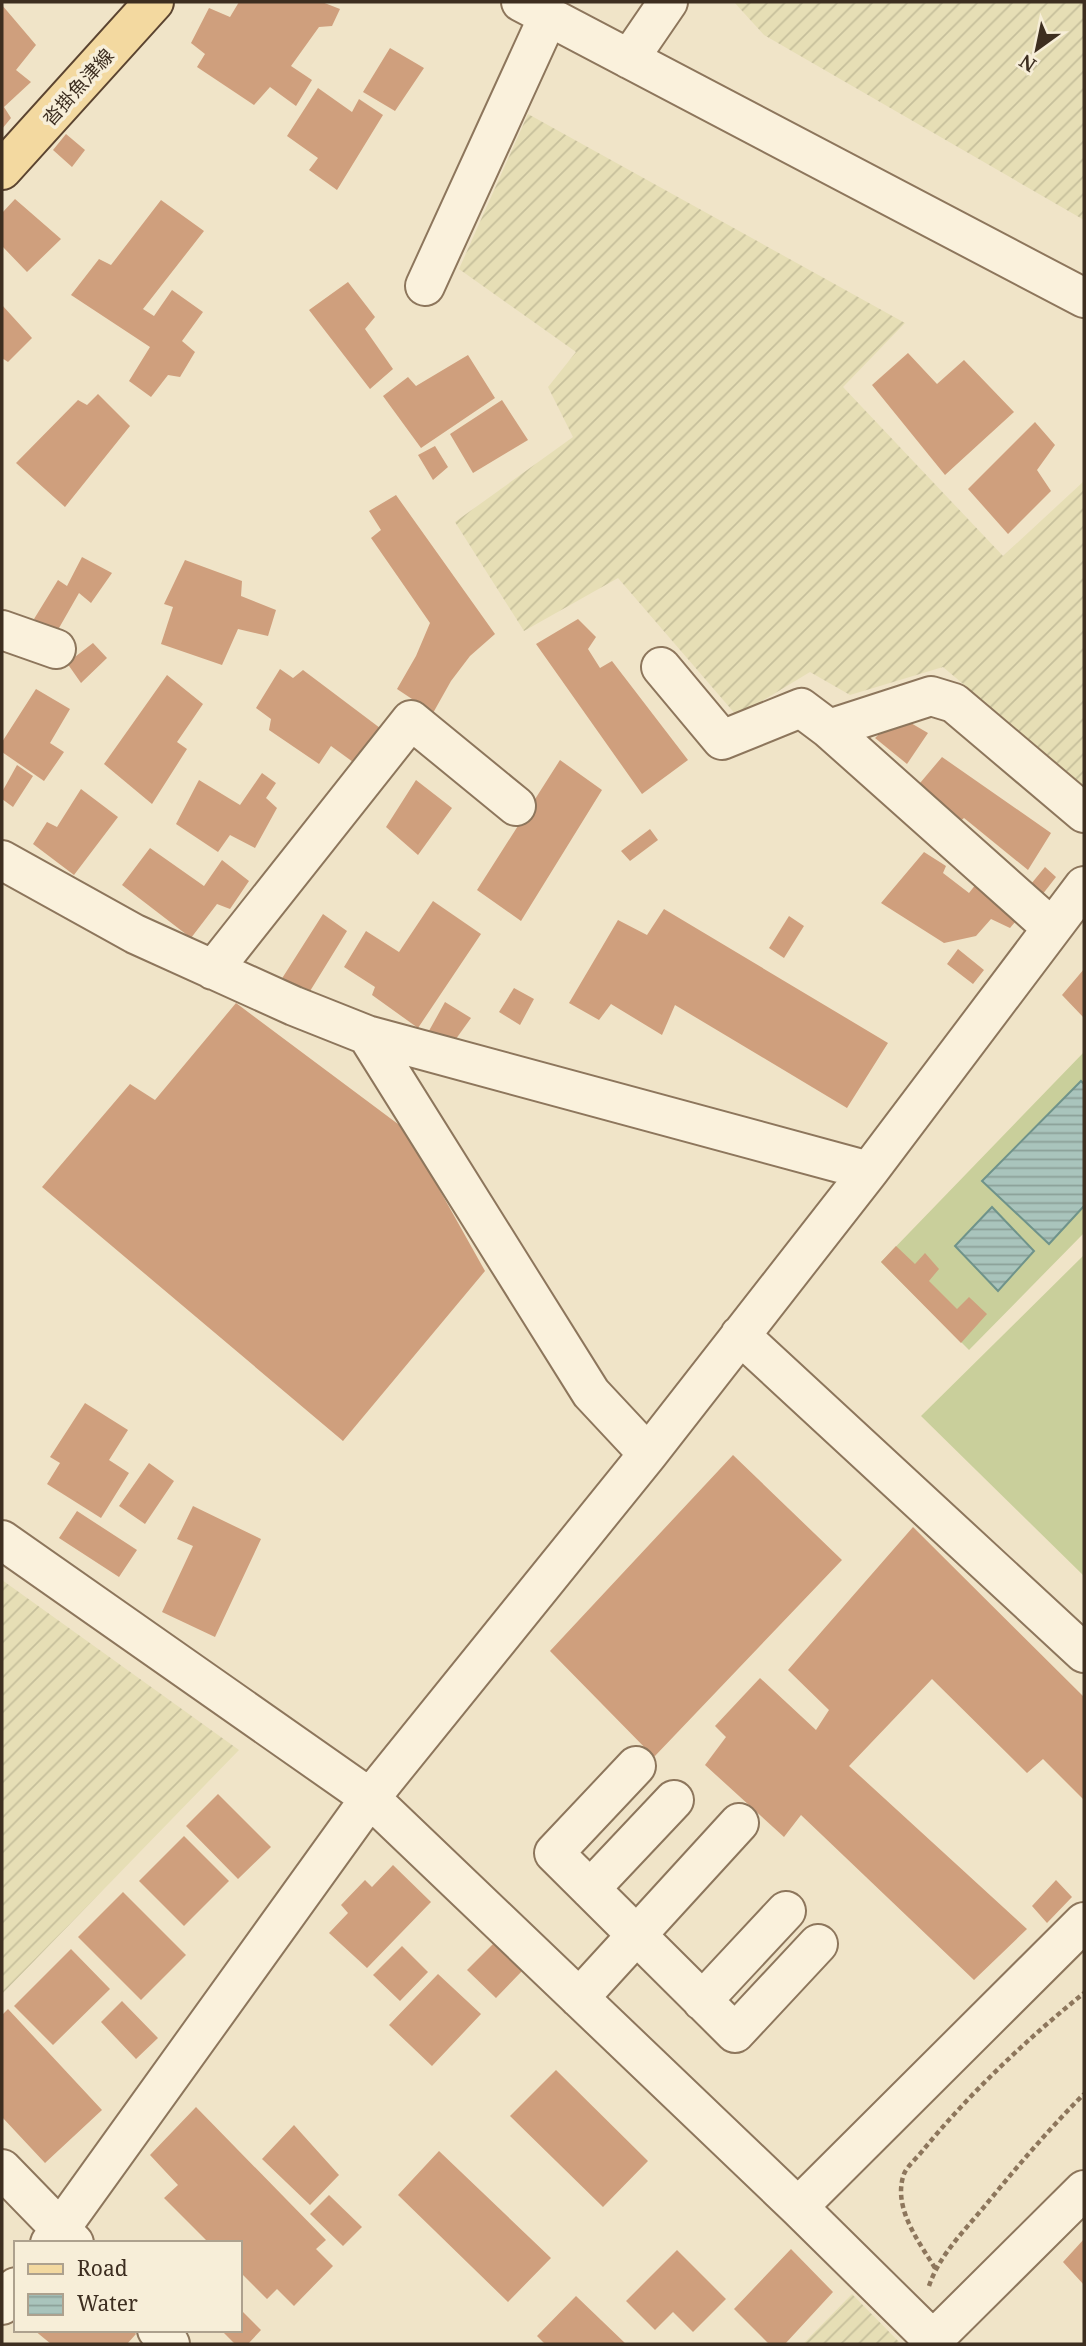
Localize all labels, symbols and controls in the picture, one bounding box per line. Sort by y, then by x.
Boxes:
north arrow [1002,14,1072,84]
street label: 沓掛魚津線 [37,43,119,131]
text: N [1014,48,1041,78]
legend [14,2241,242,2332]
text: Road [77,2254,128,2282]
text: Water [77,2289,138,2317]

